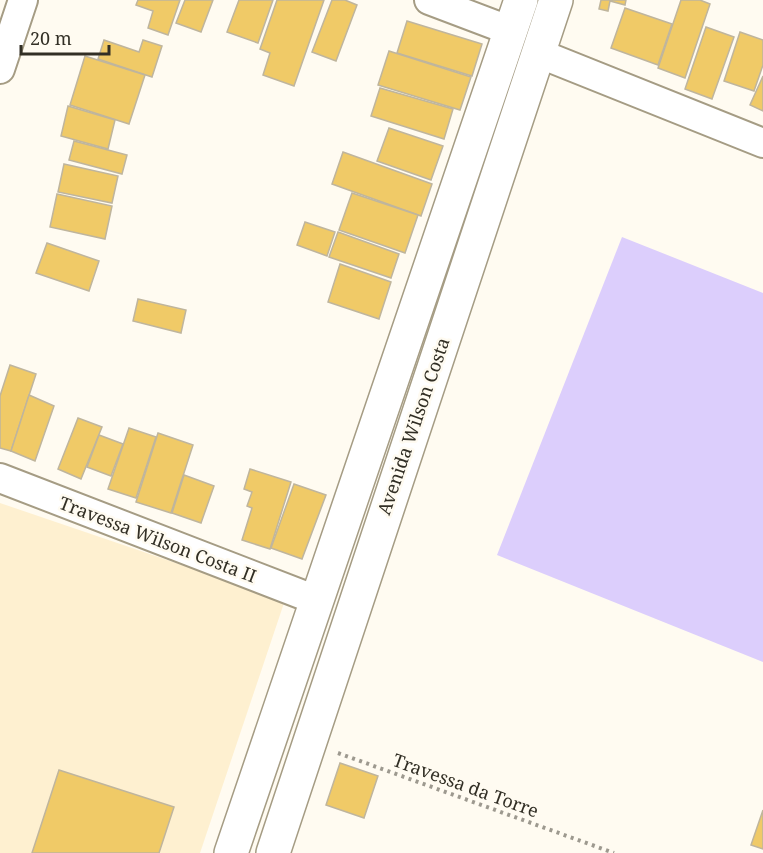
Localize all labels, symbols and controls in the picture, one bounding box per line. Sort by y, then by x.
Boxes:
scale bar [21,18,110,56]
text: 20 m [30,26,72,50]
street label: Avenida Wilson Costa [371,334,455,518]
street label: Travessa Wilson Costa II [56,490,260,588]
street label: Travessa da Torre [390,747,542,823]

